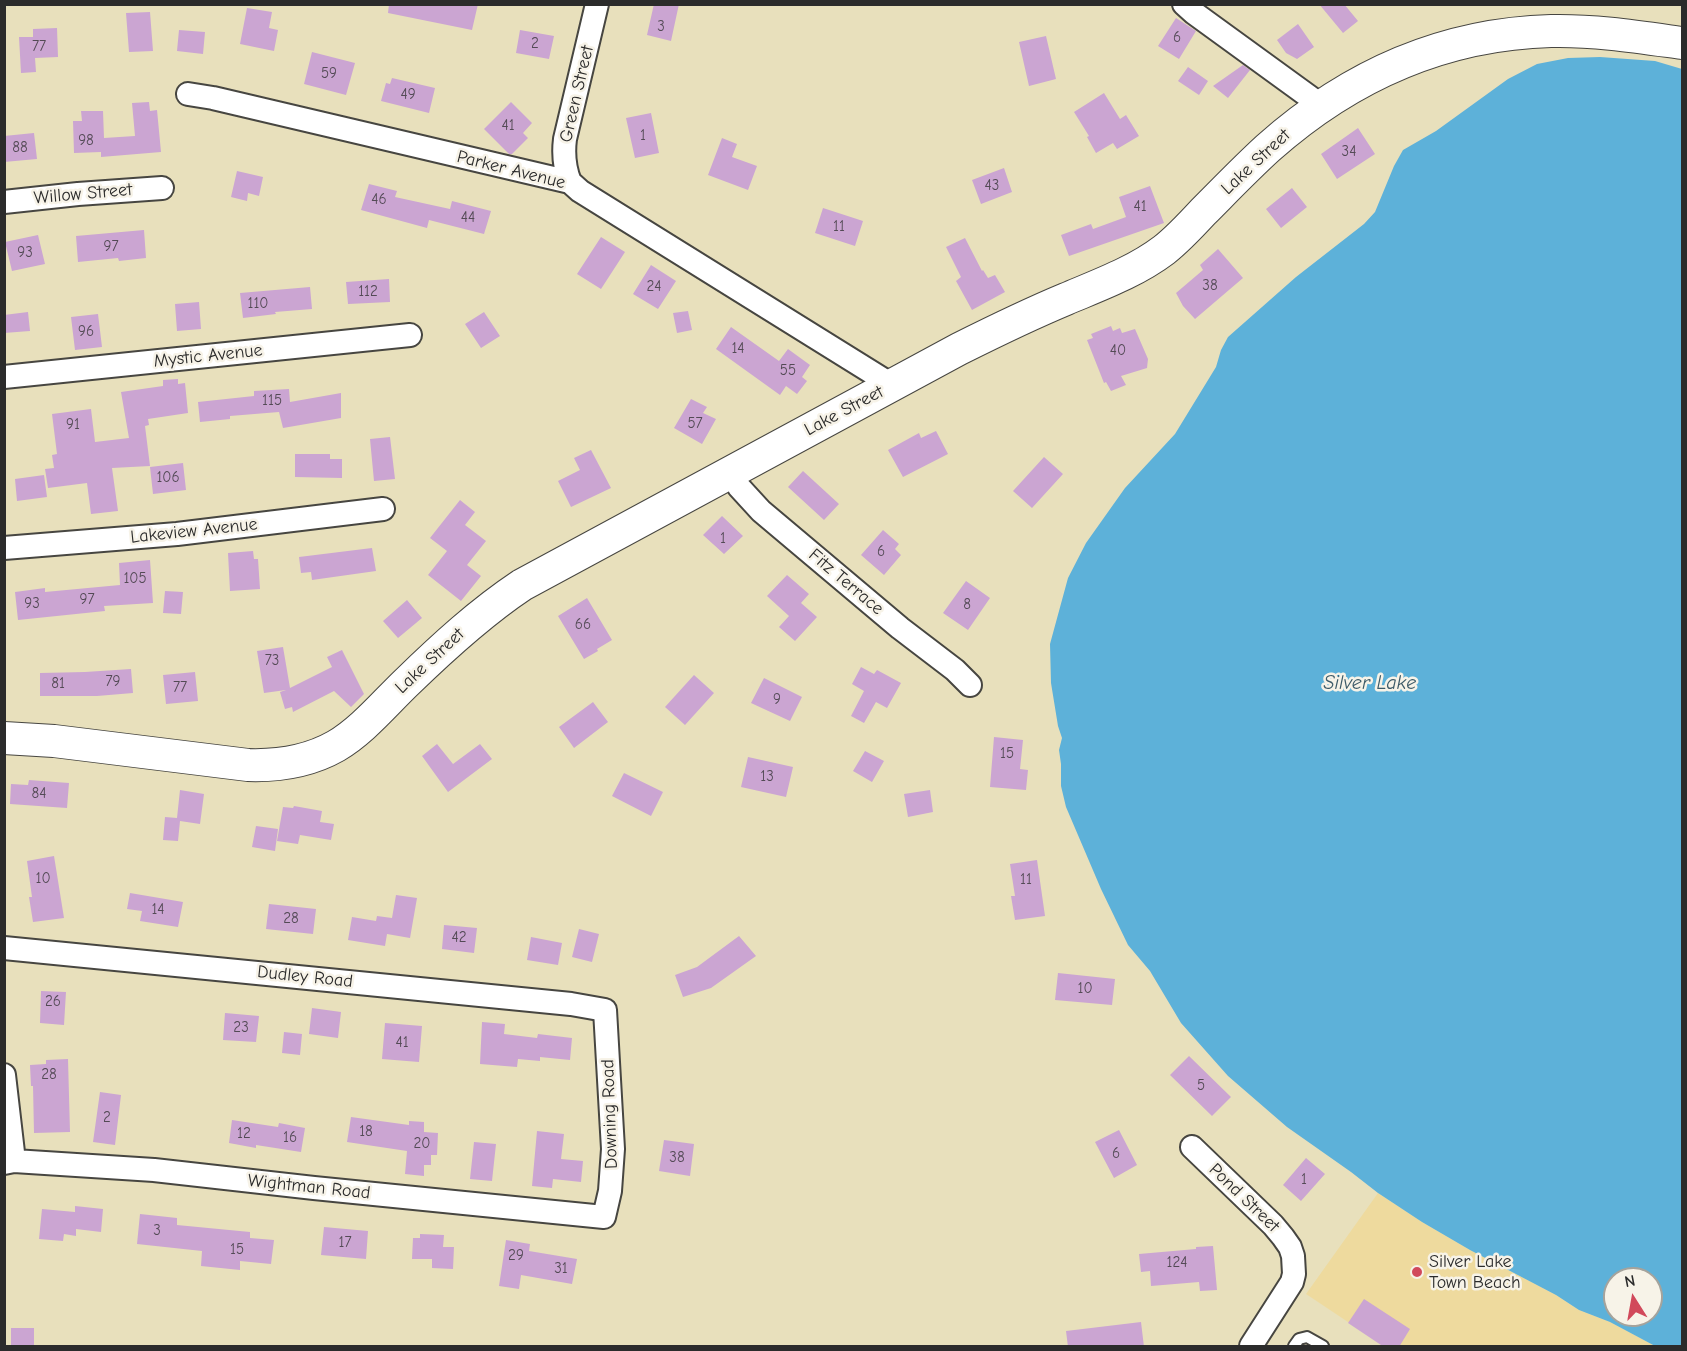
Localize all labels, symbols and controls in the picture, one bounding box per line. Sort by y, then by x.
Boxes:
house number: 3 [657,18,665,36]
house number: 6 [1173,29,1181,47]
house number: 2 [531,35,539,53]
house number: 77 [32,38,46,56]
street label: Green Street [555,43,599,145]
house number: 59 [321,65,337,83]
house number: 49 [400,86,416,104]
house number: 41 [501,117,515,135]
street label: Lake Street [1217,125,1295,199]
house number: 1 [640,127,646,145]
house number: 98 [78,132,94,150]
house number: 88 [12,139,28,157]
house number: 34 [1342,143,1356,161]
street label: Parker Avenue [454,146,568,194]
house number: 43 [985,177,999,195]
street label: Willow Street [33,179,133,209]
house number: 46 [371,191,387,209]
house number: 41 [1133,198,1147,216]
house number: 44 [461,209,475,227]
house number: 11 [833,218,845,236]
house number: 97 [103,238,119,256]
house number: 93 [17,244,33,262]
house number: 38 [1202,277,1218,295]
house number: 24 [646,278,662,296]
house number: 112 [358,283,378,301]
house number: 110 [247,295,269,313]
house number: 96 [78,323,94,341]
street label: Mystic Avenue [152,340,264,372]
house number: 14 [731,340,745,358]
house number: 40 [1110,342,1126,360]
house number: 55 [780,362,796,380]
street label: Lake Street [801,381,887,441]
house number: 115 [262,392,282,410]
house number: 57 [687,415,703,433]
house number: 91 [66,416,80,434]
house number: 106 [156,469,180,487]
street label: Lakeview Avenue [129,514,259,548]
house number: 1 [720,530,726,548]
house number: 6 [877,543,885,561]
street label: Fitz Terrace [804,544,888,620]
house number: 105 [123,570,147,588]
house number: 97 [79,591,95,609]
house number: 93 [24,595,40,613]
house number: 8 [963,596,971,614]
house number: 66 [575,616,591,634]
street label: Lake Street [391,624,469,698]
house number: 73 [265,652,279,670]
water label: Silver Lake [1324,671,1416,695]
house number: 79 [105,673,121,691]
house number: 81 [51,675,65,693]
house number: 77 [173,679,187,697]
house number: 9 [773,691,781,709]
house number: 15 [1000,745,1014,763]
house number: 13 [760,768,774,786]
house number: 84 [32,785,46,803]
house number: 10 [35,870,51,888]
house number: 11 [1020,871,1032,889]
house number: 14 [151,901,165,919]
house number: 28 [283,910,299,928]
house number: 42 [451,929,467,947]
street label: Dudley Road [256,961,354,993]
house number: 10 [1077,980,1093,998]
house number: 26 [45,993,61,1011]
house number: 23 [233,1019,249,1037]
house number: 41 [395,1034,409,1052]
street label: Downing Road [597,1059,623,1169]
house number: 28 [41,1066,57,1084]
house number: 5 [1197,1077,1205,1095]
house number: 2 [103,1109,111,1127]
house number: 18 [359,1123,373,1141]
house number: 12 [237,1125,251,1143]
house number: 16 [283,1129,297,1147]
house number: 20 [414,1135,430,1153]
house number: 6 [1112,1145,1120,1163]
house number: 38 [669,1149,685,1167]
street label: Pond Street [1204,1159,1284,1237]
street label: Wightman Road [247,1170,371,1204]
house number: 1 [1301,1171,1307,1189]
house number: 3 [153,1222,161,1240]
house number: 17 [338,1234,352,1252]
house number: 15 [230,1241,244,1259]
house number: 29 [508,1247,524,1265]
place label: Silver Lake Town Beach [1429,1251,1521,1294]
house number: 124 [1167,1254,1187,1272]
house number: 31 [554,1260,568,1278]
marker: Silver Lake Town Beach [1410,1265,1424,1279]
north arrow [1603,1267,1663,1327]
text: N [1623,1271,1637,1291]

